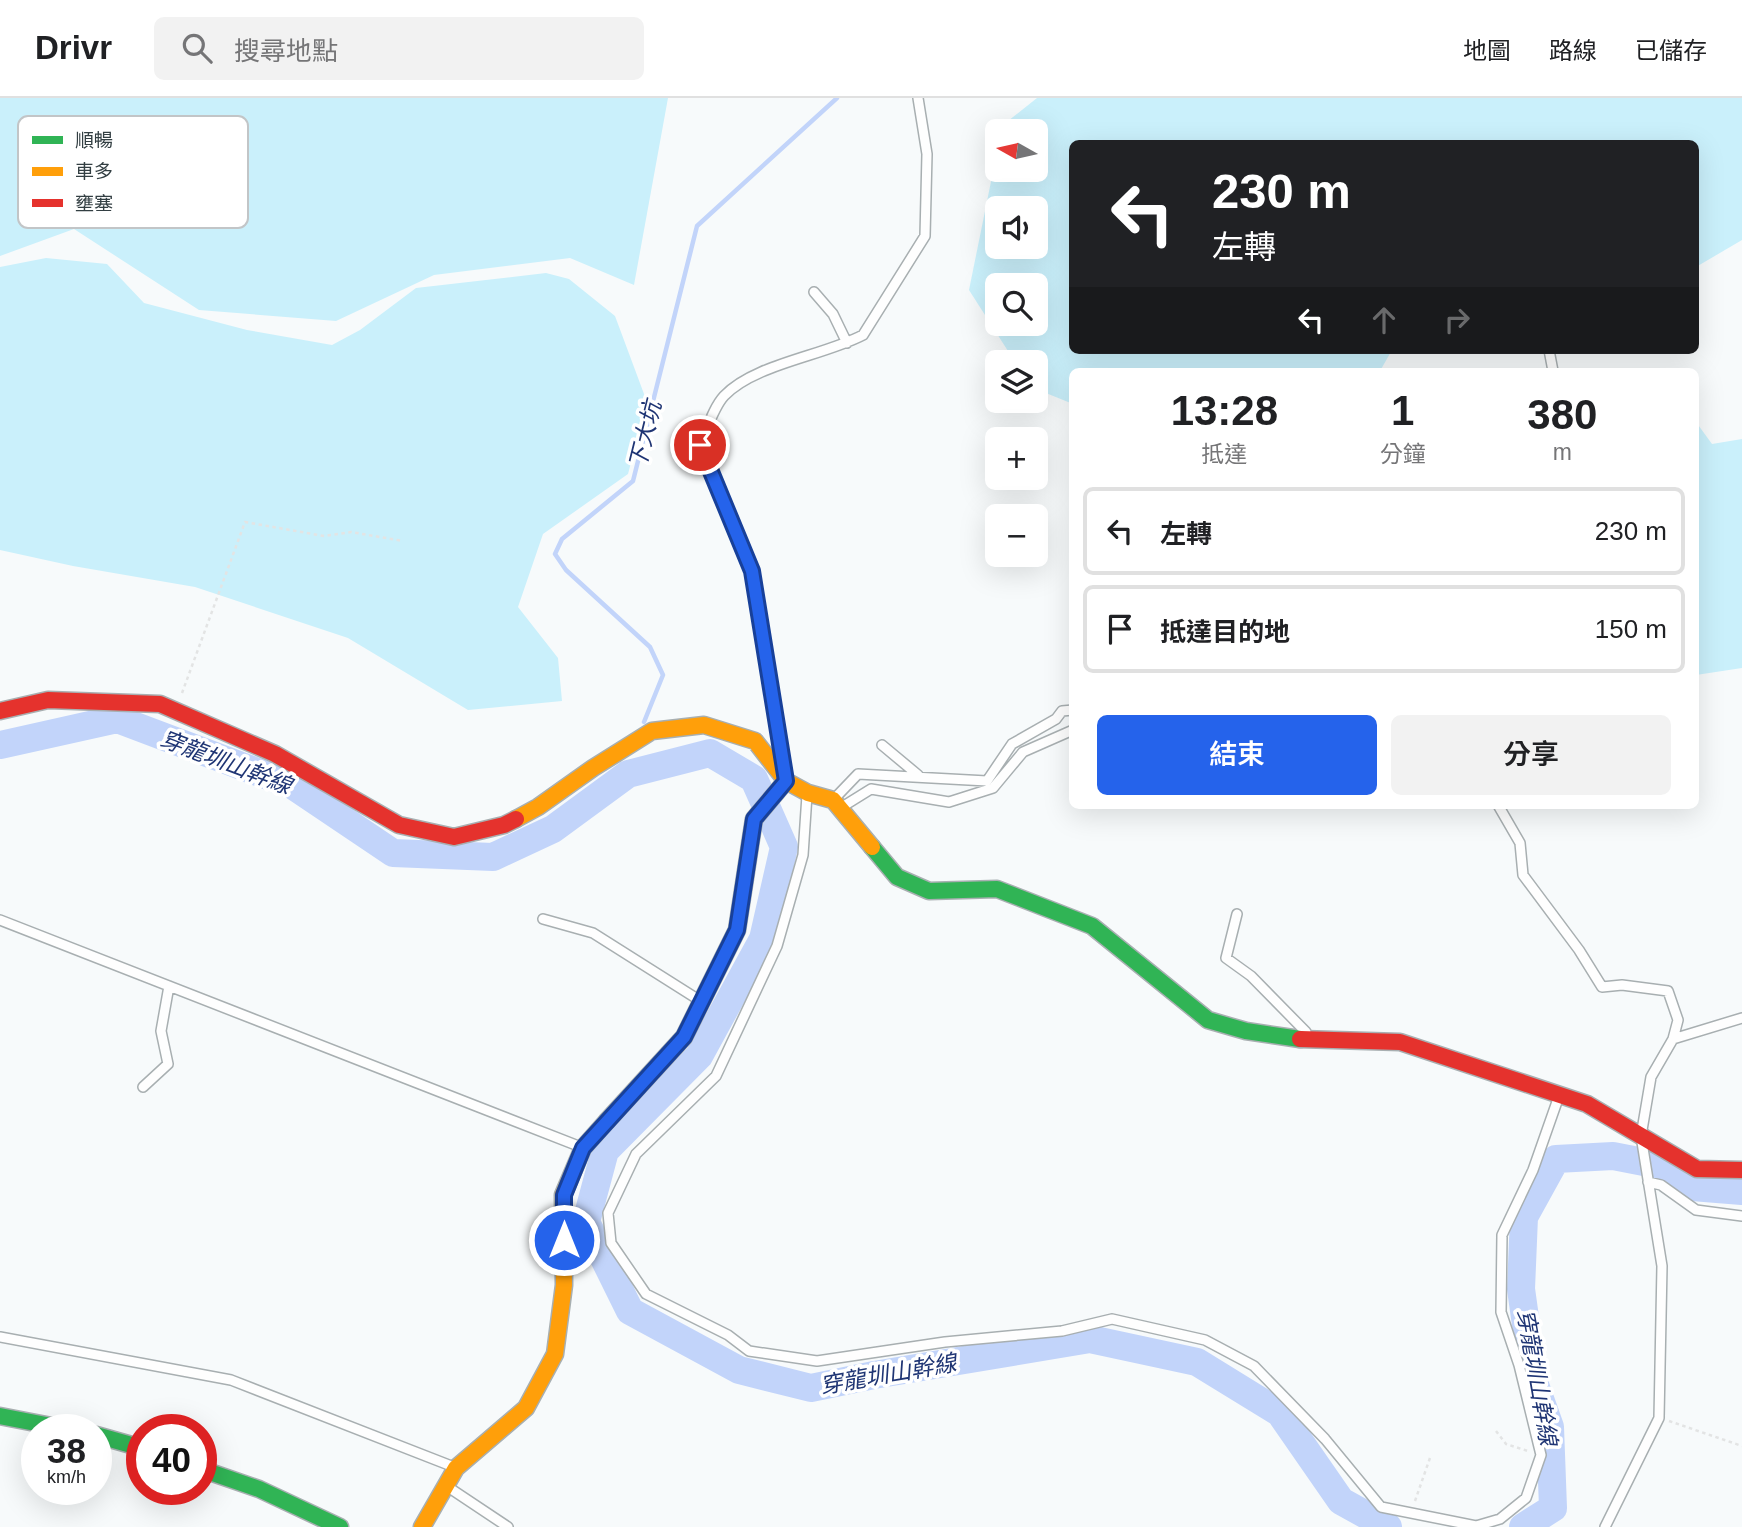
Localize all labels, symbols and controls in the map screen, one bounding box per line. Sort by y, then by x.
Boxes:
search box [154,17,644,80]
text: Drivr [35,29,112,66]
icon: search [178,29,216,67]
text: 搜尋地點 [234,36,338,66]
text: 地圖 [1463,37,1511,64]
text: 路線 [1549,37,1597,64]
text: 已儲存 [1635,37,1707,64]
legend [18,116,248,228]
north arrow [985,119,1048,182]
map controls [985,119,1048,567]
text: 順暢 [75,130,113,151]
text: 車多 [75,161,113,182]
text: 230 m [1212,164,1351,218]
icon: left [1097,168,1188,259]
text: 壅塞 [75,193,113,214]
button: sound [985,196,1048,259]
text: 左轉 [1212,229,1276,265]
button: search [985,273,1048,336]
icon: left [1292,301,1330,339]
icon: ahead [1365,301,1403,339]
icon: right [1438,301,1476,339]
button: layers [985,350,1048,413]
text: 13:28 [1171,387,1278,434]
text: 1 [1391,387,1414,434]
text: 380 [1527,391,1597,438]
water label: 下大坑 [624,395,667,472]
pin [670,415,730,475]
icon: arrive [681,426,719,464]
button: + [985,427,1048,490]
text: m [1553,439,1572,465]
text: 抵達 [1201,441,1247,467]
text: 分鐘 [1380,441,1426,467]
button: − [985,504,1048,567]
icon: left [1101,512,1139,550]
text: 230 m [1595,516,1667,546]
text: 左轉 [1160,519,1212,549]
icon: arrive [1101,610,1139,648]
text: 150 m [1595,614,1667,644]
text: 抵達目的地 [1160,617,1290,647]
button: 結束 [1097,715,1377,795]
button: 分享 [1391,715,1671,795]
water label: 穿龍圳山幹線 [157,725,298,800]
position arrow [527,1203,601,1277]
water label: 穿龍圳山幹線 [1512,1307,1562,1450]
water label: 穿龍圳山幹線 [818,1349,961,1399]
speed limit sign: 40 [126,1414,217,1505]
text: 38 [47,1431,86,1470]
text: km/h [47,1467,86,1487]

